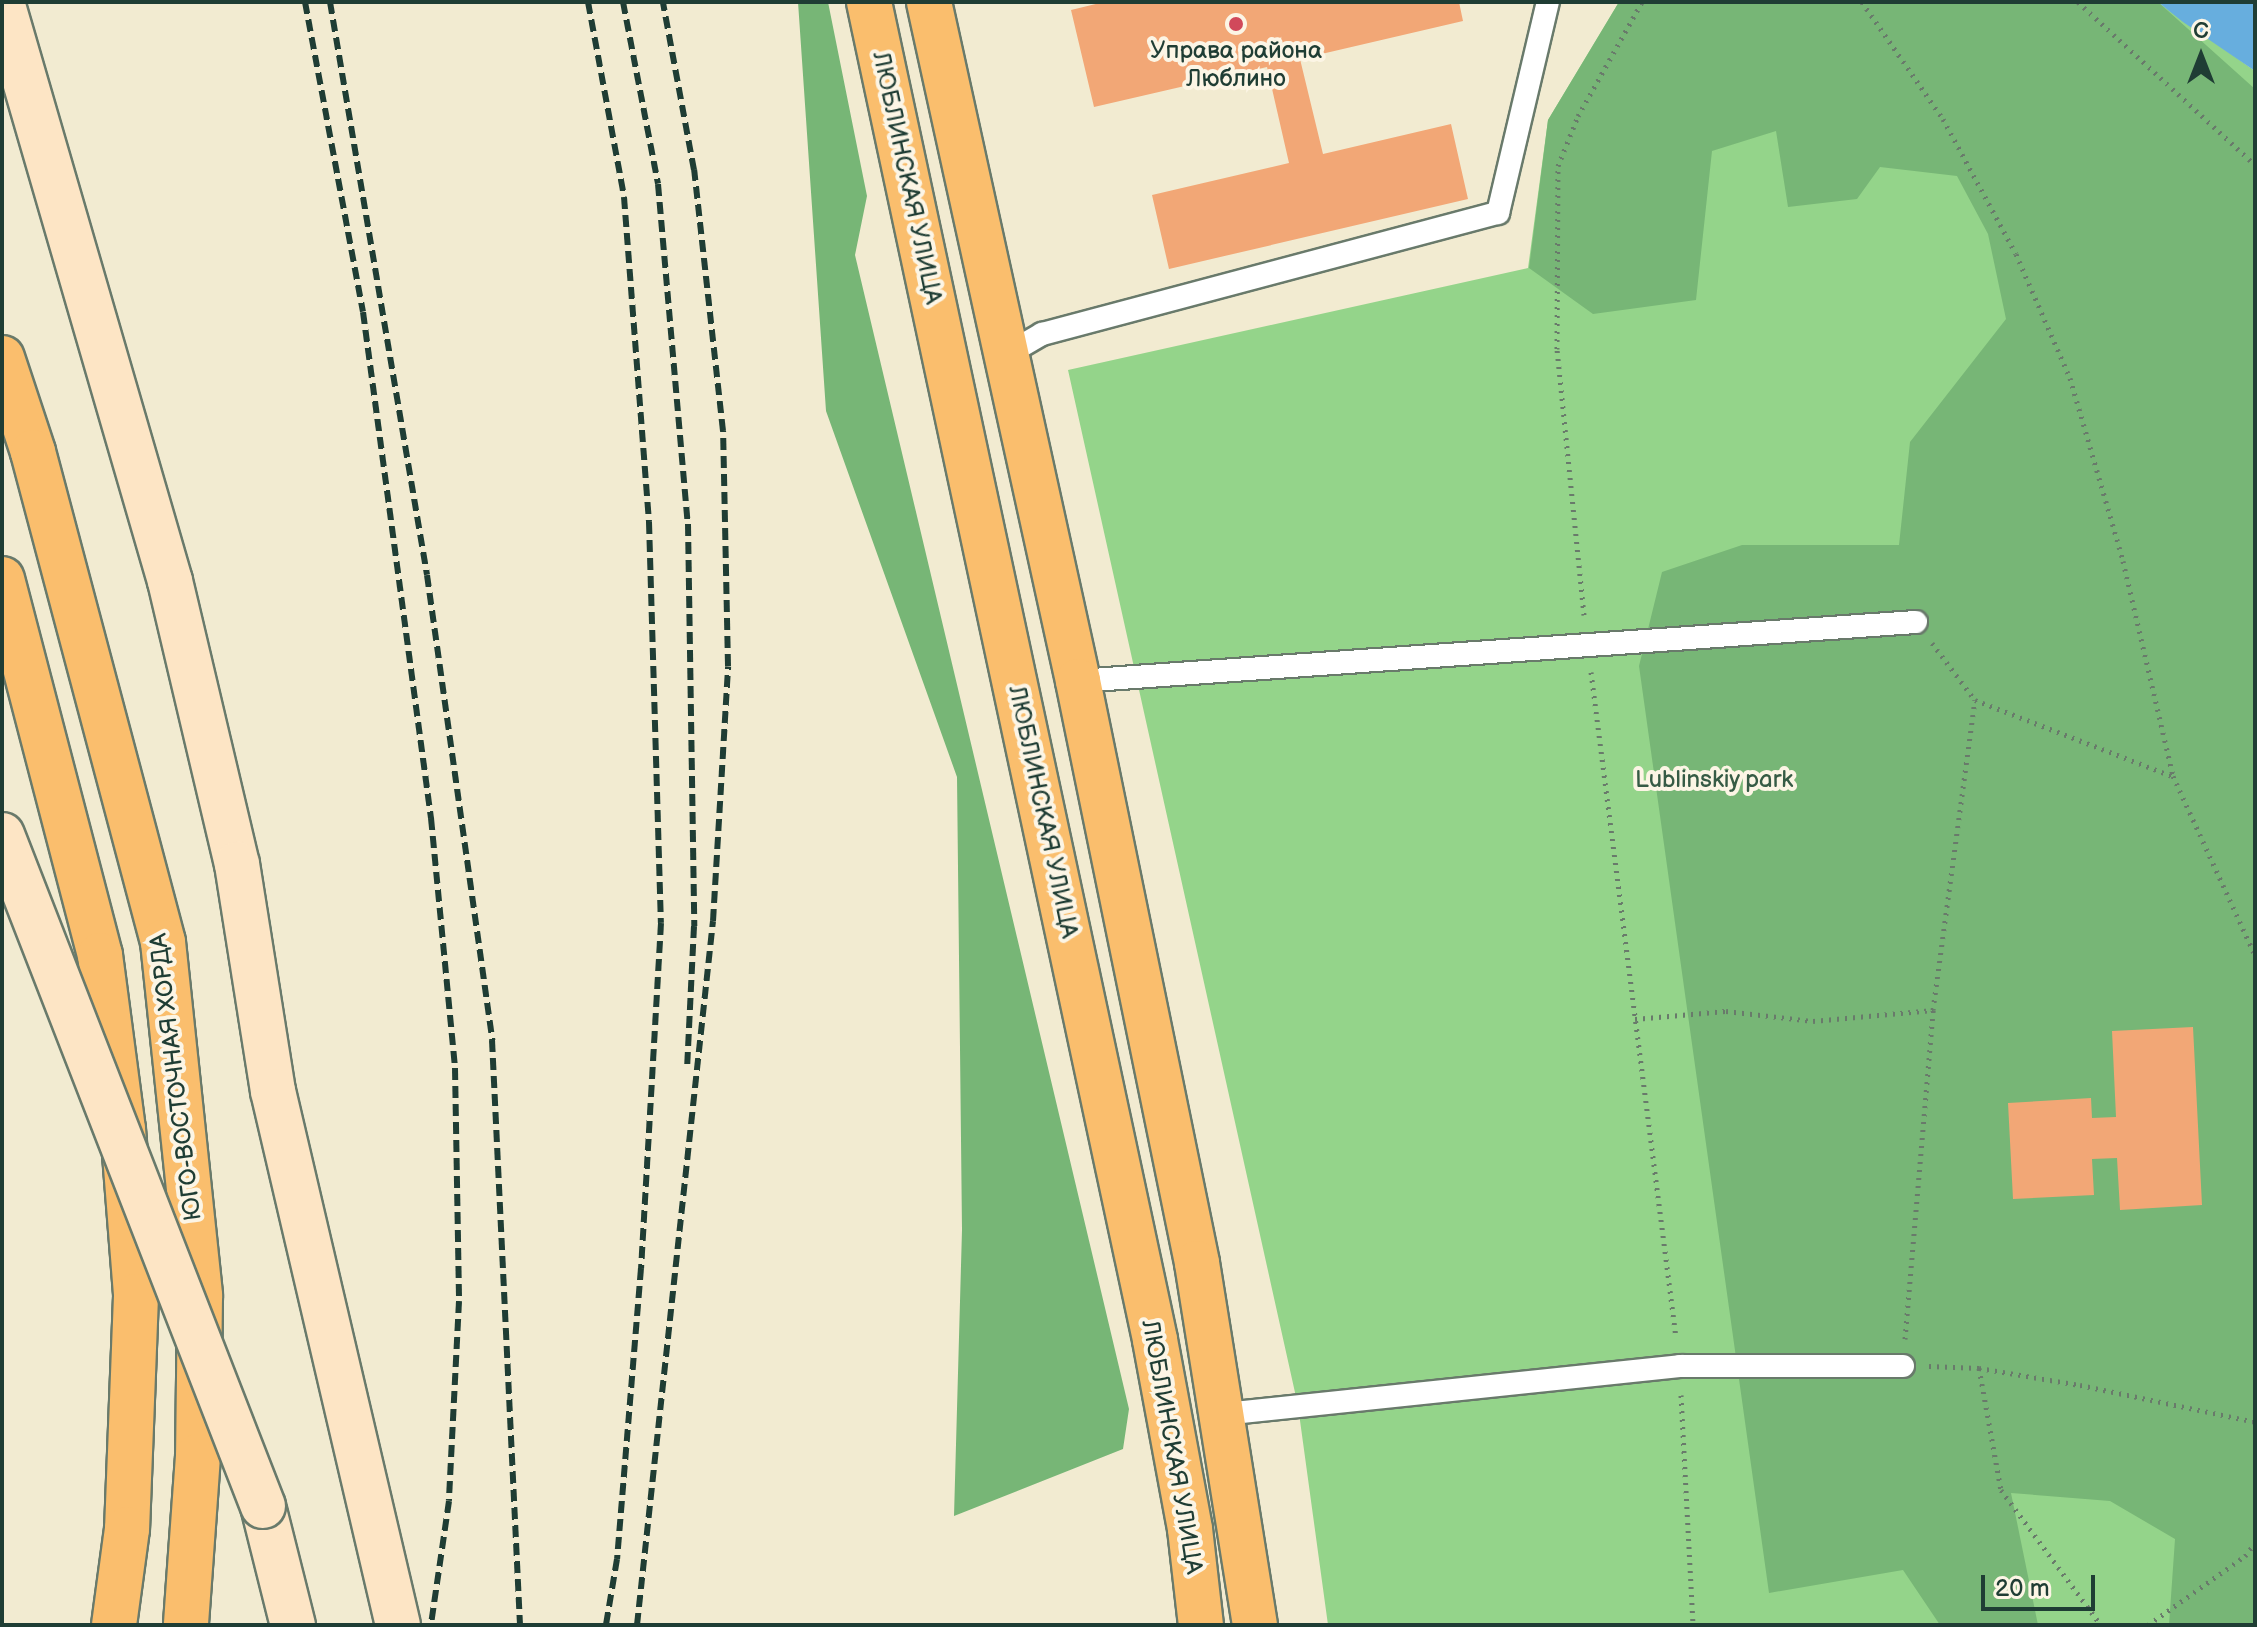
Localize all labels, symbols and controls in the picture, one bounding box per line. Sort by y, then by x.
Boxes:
marker: Управа района Люблино [1227,15,1245,33]
north arrow [2161,16,2241,96]
text: С [2193,18,2209,45]
place label: Управа района Люблино [1150,37,1322,93]
street label: ЛЮБЛИНСКАЯ УЛИЦА [866,49,948,307]
street label: ЛЮБЛИНСКАЯ УЛИЦА [1002,683,1084,941]
park label: Lublinskiy park [1634,766,1794,794]
street label: ЮГО-ВОСТОЧНАЯ ХОРДА [144,932,208,1222]
street label: ЛЮБЛИНСКАЯ УЛИЦА [1135,1318,1209,1576]
scale bar [1985,1559,2099,1609]
text: 20 m [1995,1574,2050,1603]

